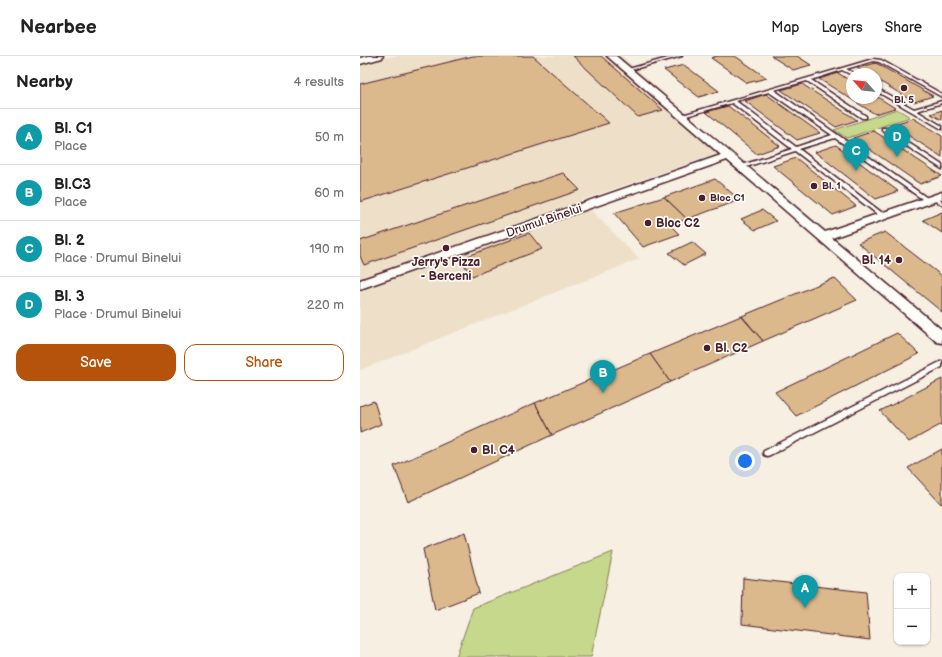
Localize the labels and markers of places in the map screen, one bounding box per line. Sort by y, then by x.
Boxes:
marker: Bl. 5 [899,83,909,93]
place label: Bl. 5 [894,94,914,106]
pin: D [884,124,910,157]
pin: C [843,138,869,171]
place label: Bl. 1 [822,180,841,192]
marker: Bl. 1 [809,181,819,191]
place label: Bloc C1 [710,192,745,204]
marker: Bloc C1 [697,193,707,203]
place label: Bloc C2 [656,216,701,231]
marker: Bloc C2 [643,218,653,228]
marker: Jerry's Pizza - Berceni [441,243,451,253]
place label: Bl. 14 [862,253,891,268]
place label: Jerry's Pizza - Berceni [412,255,480,284]
marker: Bl. 14 [894,255,904,265]
place label: Bl. C2 [715,341,749,356]
marker: Bl. C2 [702,343,712,353]
pin: B [590,360,616,393]
place label: Bl. C4 [482,443,515,458]
marker: Bl. C4 [469,445,479,455]
pin: A [792,575,818,608]

